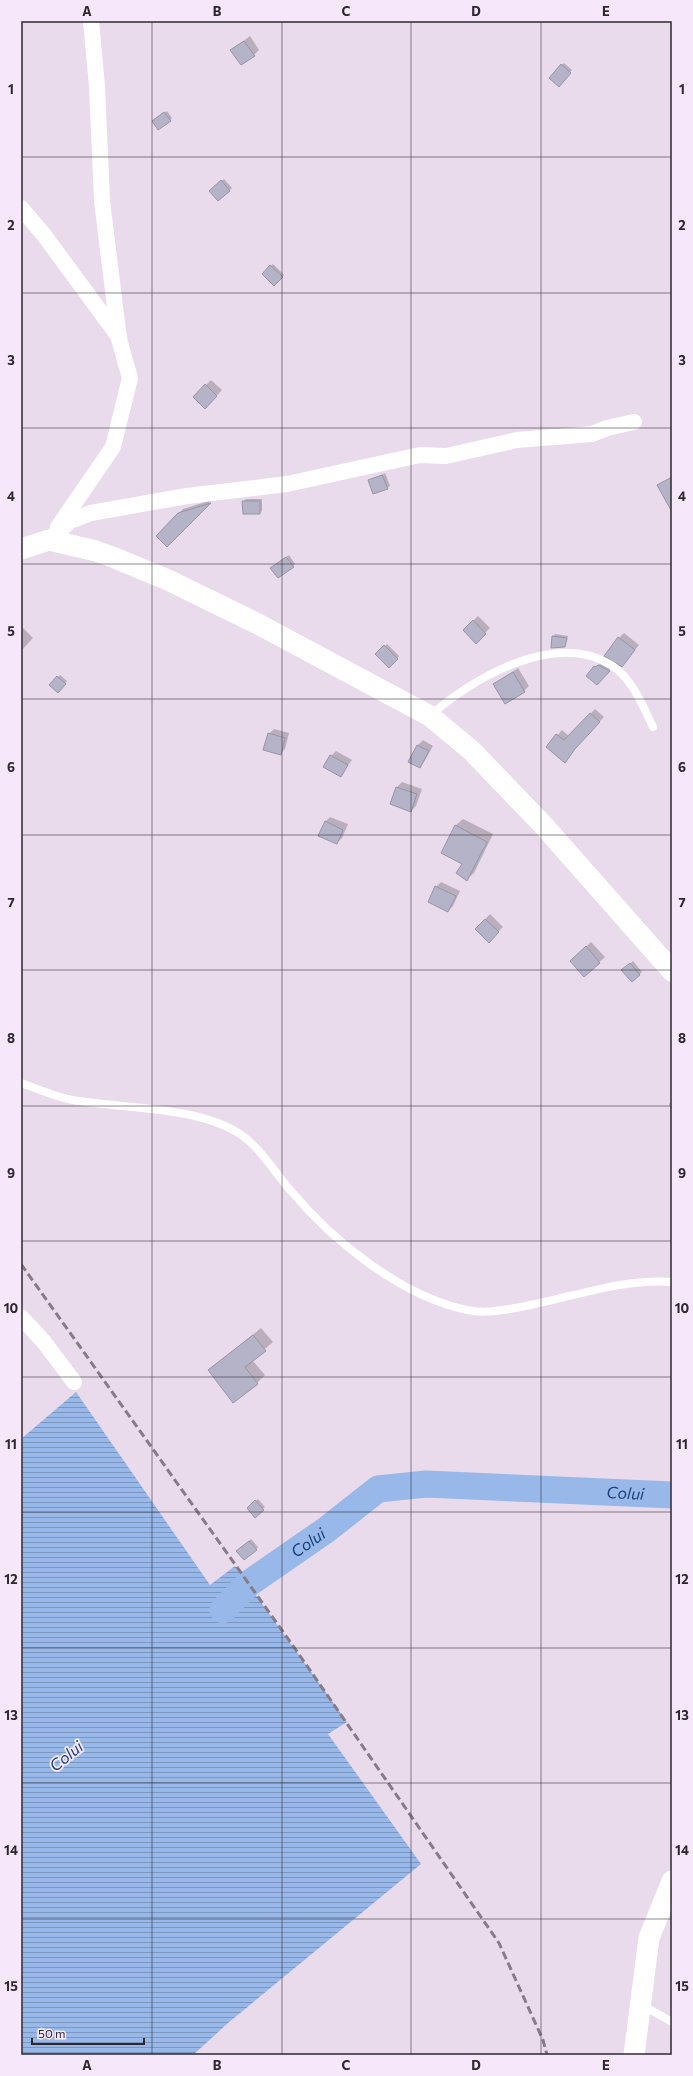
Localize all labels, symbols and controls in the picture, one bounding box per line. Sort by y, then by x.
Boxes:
text: A [82,3,92,19]
text: B [213,3,222,19]
text: C [342,3,351,19]
text: D [471,3,481,19]
text: E [602,3,610,19]
text: 1 [8,81,14,97]
text: 1 [679,81,685,97]
text: 2 [7,217,15,233]
text: 2 [678,217,686,233]
text: 3 [7,352,15,368]
text: 3 [678,352,686,368]
text: 4 [7,488,15,504]
text: 4 [678,488,686,504]
text: 5 [7,623,15,639]
text: 5 [678,623,686,639]
text: 6 [7,759,15,775]
text: 6 [678,759,686,775]
text: 7 [7,894,15,910]
text: 7 [678,894,686,910]
text: 8 [7,1030,15,1046]
text: 8 [678,1030,686,1046]
text: 9 [7,1165,15,1181]
text: 9 [678,1165,686,1181]
text: 10 [4,1300,19,1316]
text: 10 [675,1300,690,1316]
text: 11 [5,1436,17,1452]
text: 11 [676,1436,688,1452]
water label: Colui [606,1482,646,1503]
water label: Colui [287,1523,329,1561]
text: 12 [4,1571,18,1587]
text: 12 [675,1571,689,1587]
text: 13 [4,1707,18,1723]
text: 13 [675,1707,689,1723]
water label: Colui [45,1736,87,1775]
text: 14 [4,1842,18,1858]
text: 14 [675,1842,689,1858]
text: 15 [4,1978,18,1994]
text: 15 [675,1978,689,1994]
scale bar [32,2020,144,2046]
text: 50 m [38,2026,66,2040]
text: A [82,2057,92,2073]
text: B [213,2057,222,2073]
text: C [342,2057,351,2073]
text: D [471,2057,481,2073]
text: E [602,2057,610,2073]

